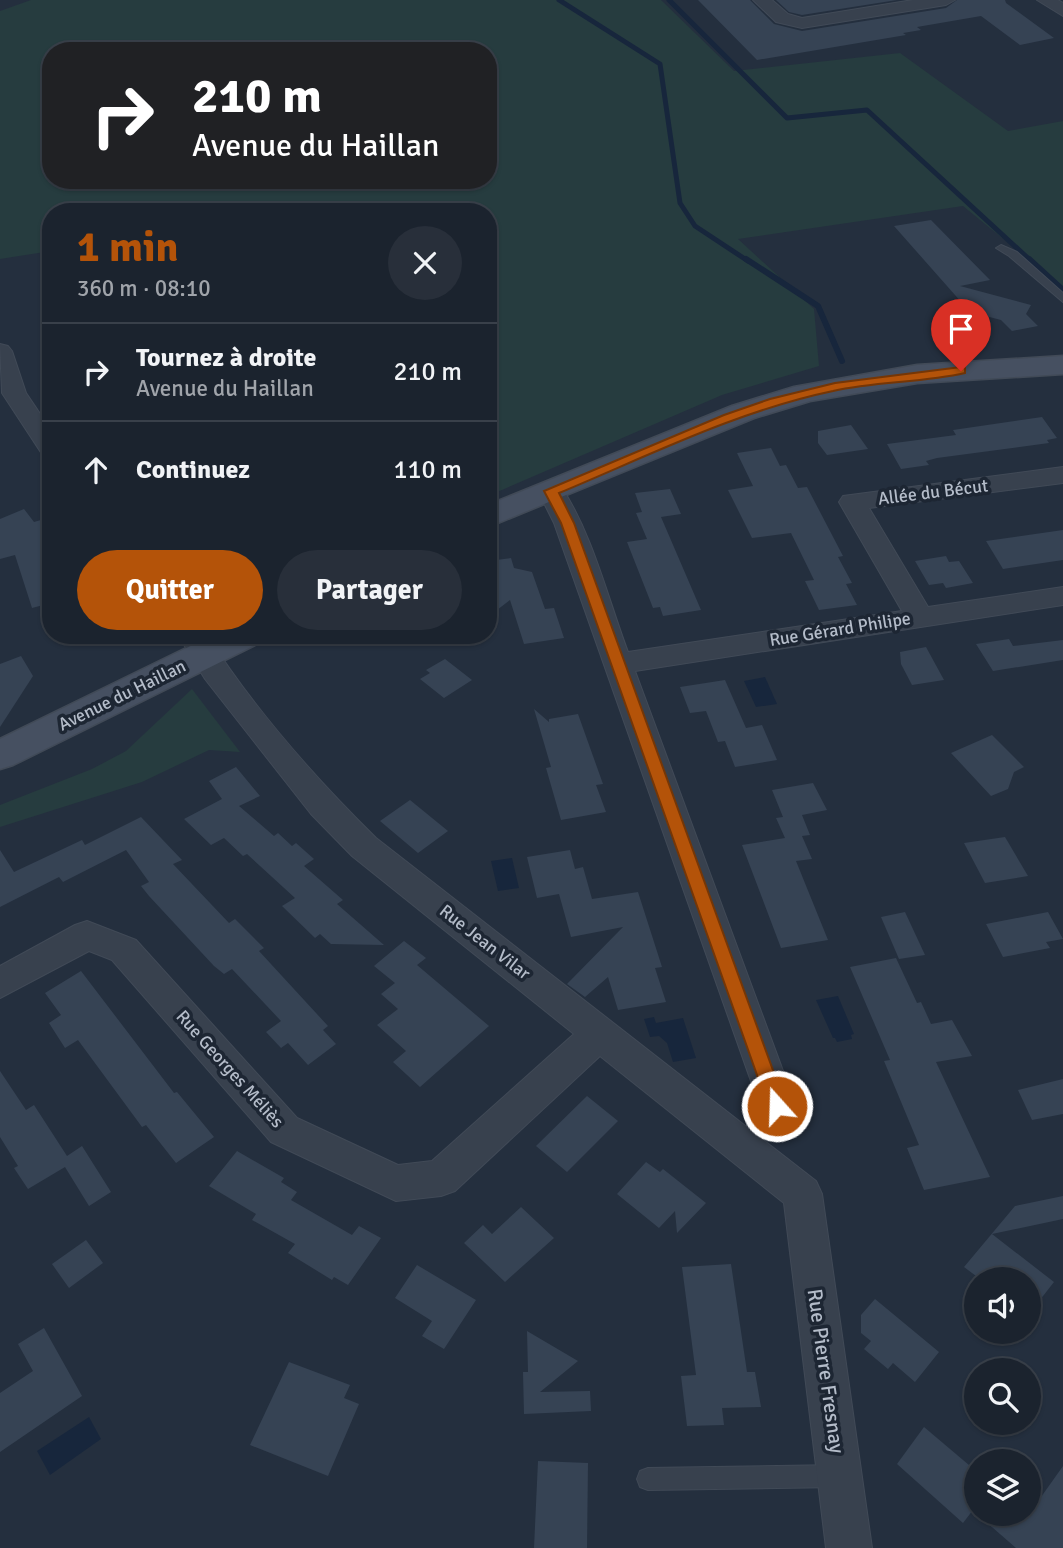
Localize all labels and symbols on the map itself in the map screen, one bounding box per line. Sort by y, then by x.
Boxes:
pin [931,299,991,371]
street label: Allée du Bécut [877,474,989,510]
street label: Rue Gérard Philipe [768,607,912,651]
street label: Avenue du Haillan [55,655,189,735]
street label: Rue Jean Vilar [435,900,535,985]
street label: Rue Georges Méliès [171,1006,289,1132]
position arrow [740,1069,814,1143]
street label: Rue Pierre Fresnay [802,1287,850,1455]

